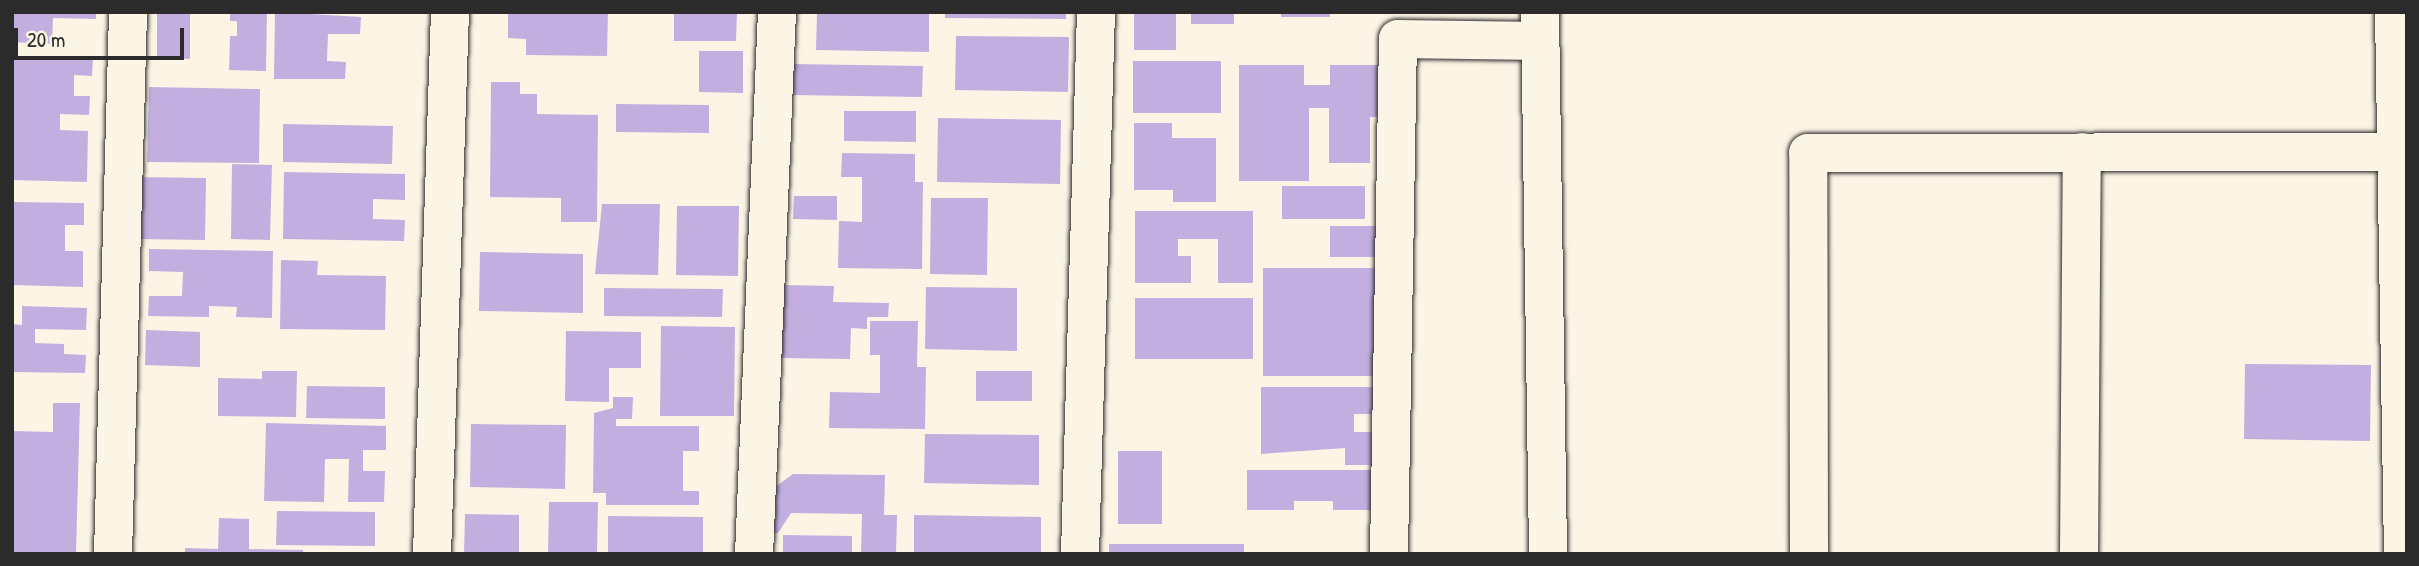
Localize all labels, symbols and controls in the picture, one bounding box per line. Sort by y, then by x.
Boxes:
scale bar [18,14,187,58]
text: 20 m [27,25,65,54]

